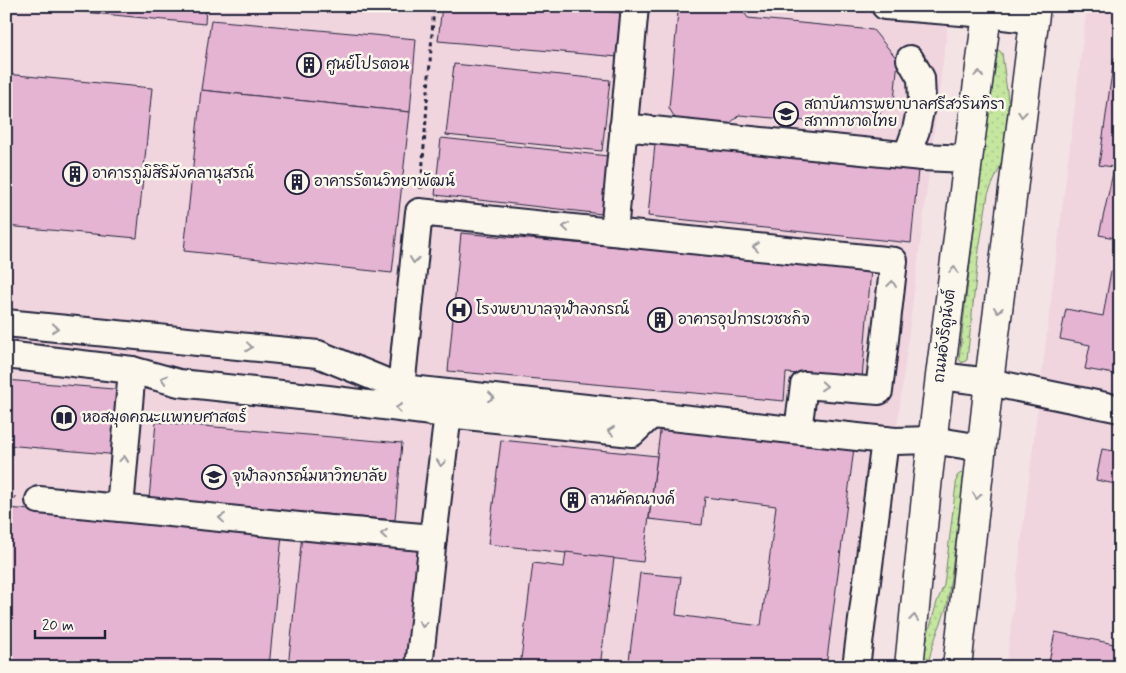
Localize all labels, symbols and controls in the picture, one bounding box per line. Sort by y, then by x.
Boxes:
building icon: ศูนย์โปรตอน [296,52,322,78]
place label: ศูนย์โปรตอน [326,54,409,75]
one-way arrow [974,70,984,78]
place label: สถาบันการพยาบาลศรีสวรินทิรา สภากาชาดไทย [804,95,1005,132]
school or university icon: สถาบันการพยาบาลศรีสวรินทิรา สภากาชาดไทย [773,101,799,127]
one-way arrow [1017,111,1028,119]
building icon: อาคารภูมิสิริมังคลานุสรณ์ [62,161,88,187]
place label: อาคารภูมิสิริมังคลานุสรณ์ [92,163,254,184]
building icon: อาคารรัตนวิทยาพัฒน์ [284,169,310,195]
place label: อาคารรัตนวิทยาพัฒน์ [314,171,455,192]
one-way arrow [561,221,569,232]
one-way arrow [752,241,760,252]
one-way arrow [409,256,420,264]
one-way arrow [948,266,959,274]
one-way arrow [886,280,897,288]
street label: ถนนอังรีดูนังต์ [928,288,961,384]
hospital icon: โรงพยาบาลจุฬาลงกรณ์ [446,297,472,323]
place label: โรงพยาบาลจุฬาลงกรณ์ [476,299,629,320]
building icon: อาคารอุปการเวชชกิจ [647,307,673,333]
one-way arrow [993,307,1004,315]
place label: อาคารอุปการเวชชกิจ [678,310,810,330]
one-way arrow [51,322,59,333]
one-way arrow [245,341,253,352]
one-way arrow [160,374,168,384]
one-way arrow [821,381,829,392]
one-way arrow [488,391,496,402]
one-way arrow [394,403,402,414]
library icon: หอสมุดคณะแพทยศาสตร์ [51,405,77,431]
place label: หอสมุดคณะแพทยศาสตร์ [82,407,247,428]
one-way arrow [606,425,614,436]
one-way arrow [118,455,129,463]
one-way arrow [436,459,447,467]
school or university icon: จุฬาลงกรณ์มหาวิทยาลัย [201,464,227,490]
place label: จุฬาลงกรณ์มหาวิทยาลัย [232,466,387,487]
building icon: ลานคัคณางค์ [560,487,586,513]
place label: ลานคัคณางค์ [590,489,675,510]
one-way arrow [972,493,983,501]
one-way arrow [218,513,226,524]
one-way arrow [380,529,388,540]
scale bar [35,608,105,640]
one-way arrow [908,614,919,622]
text: 20 m [42,616,74,636]
one-way arrow [418,620,429,628]

